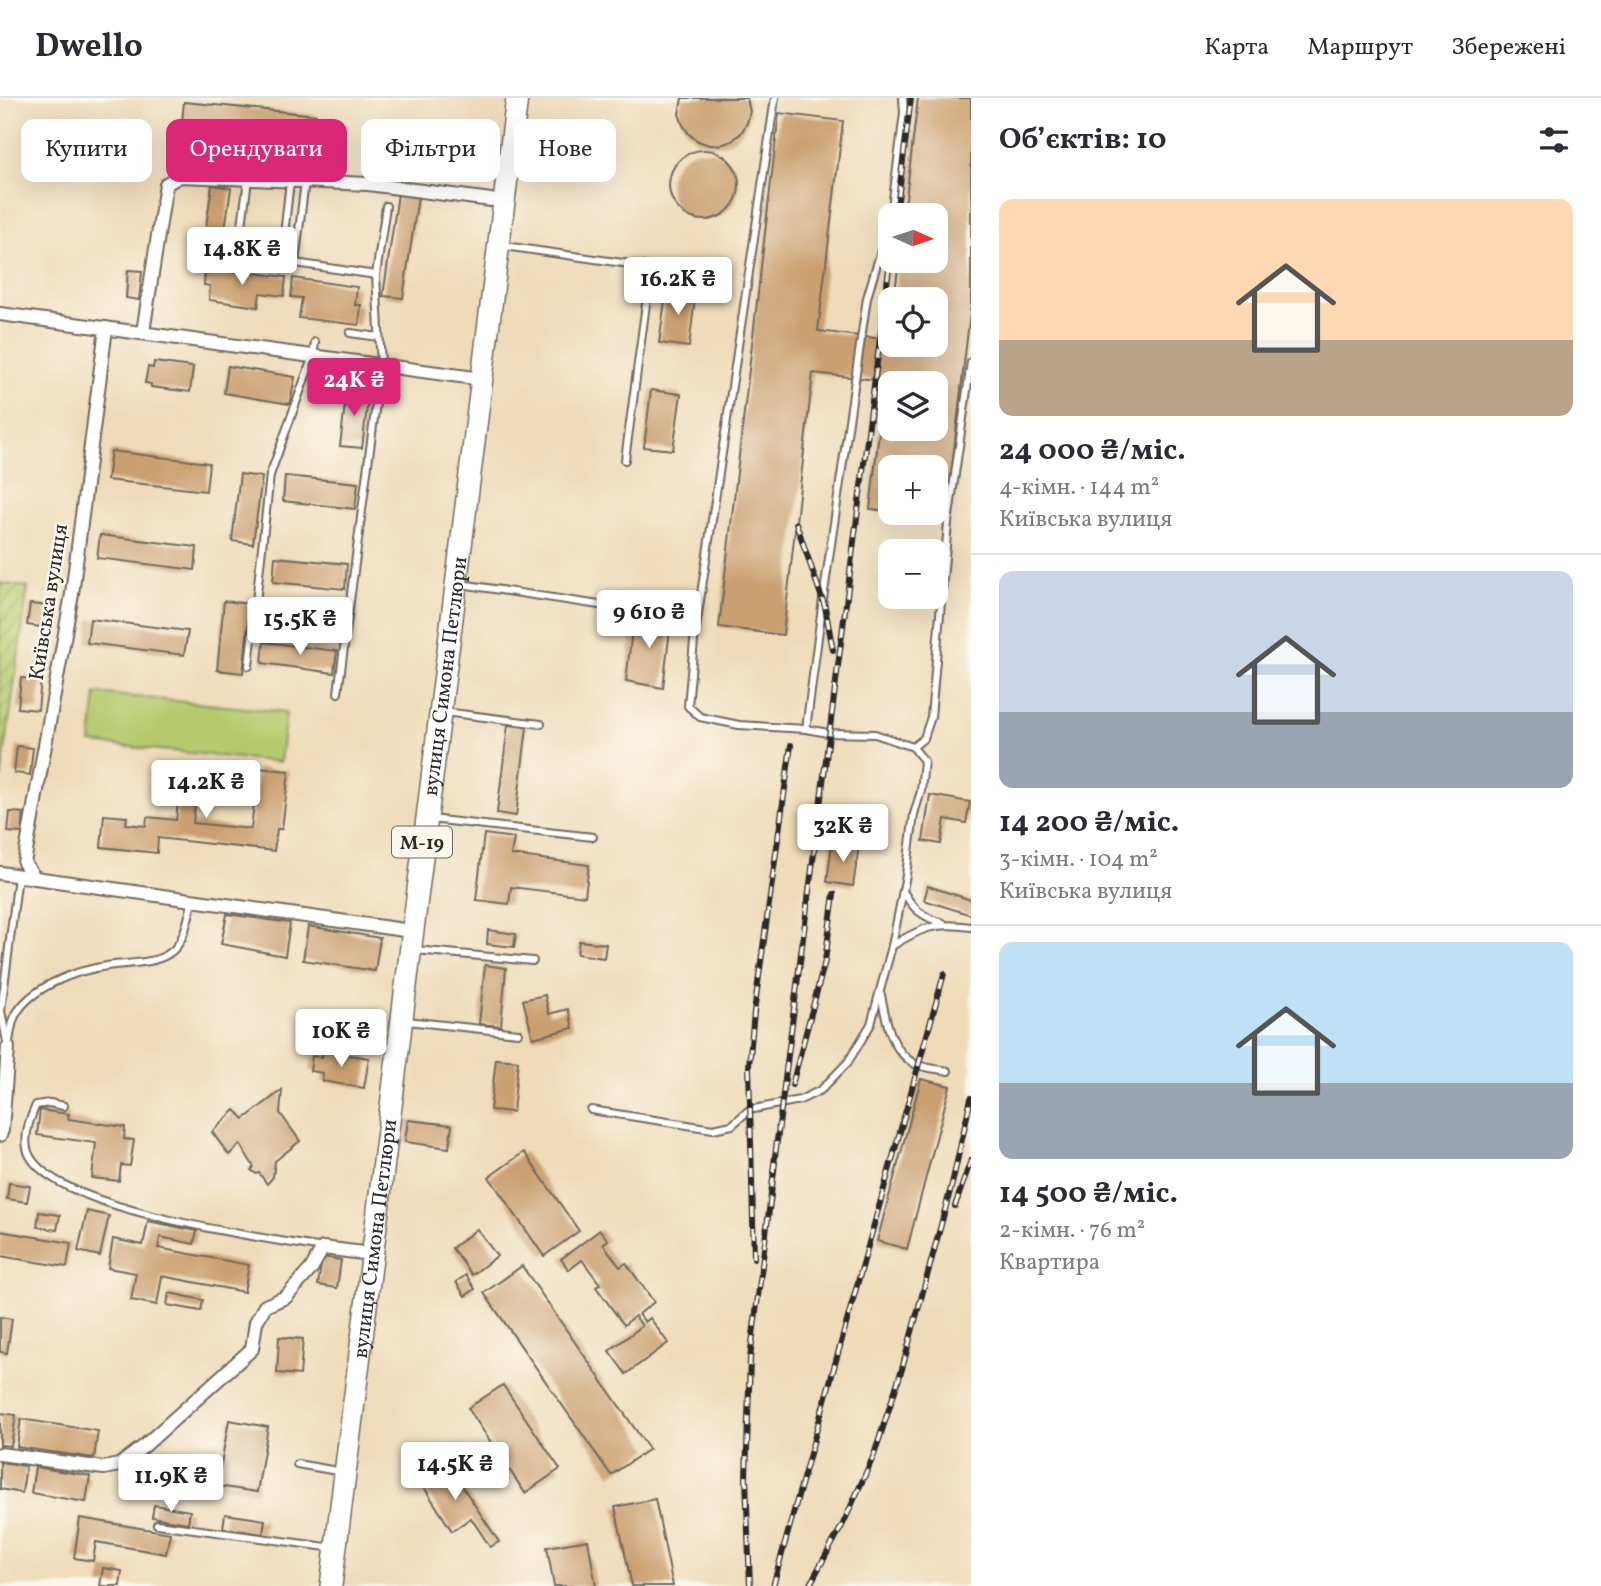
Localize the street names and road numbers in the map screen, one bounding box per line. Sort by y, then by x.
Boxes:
street label: Київська вулиця [23,522,76,683]
street label: вулиця Симона Петлюри [417,555,476,798]
road number: М-19 [392,827,452,858]
street label: вулиця Симона Петлюри [347,1117,405,1360]

